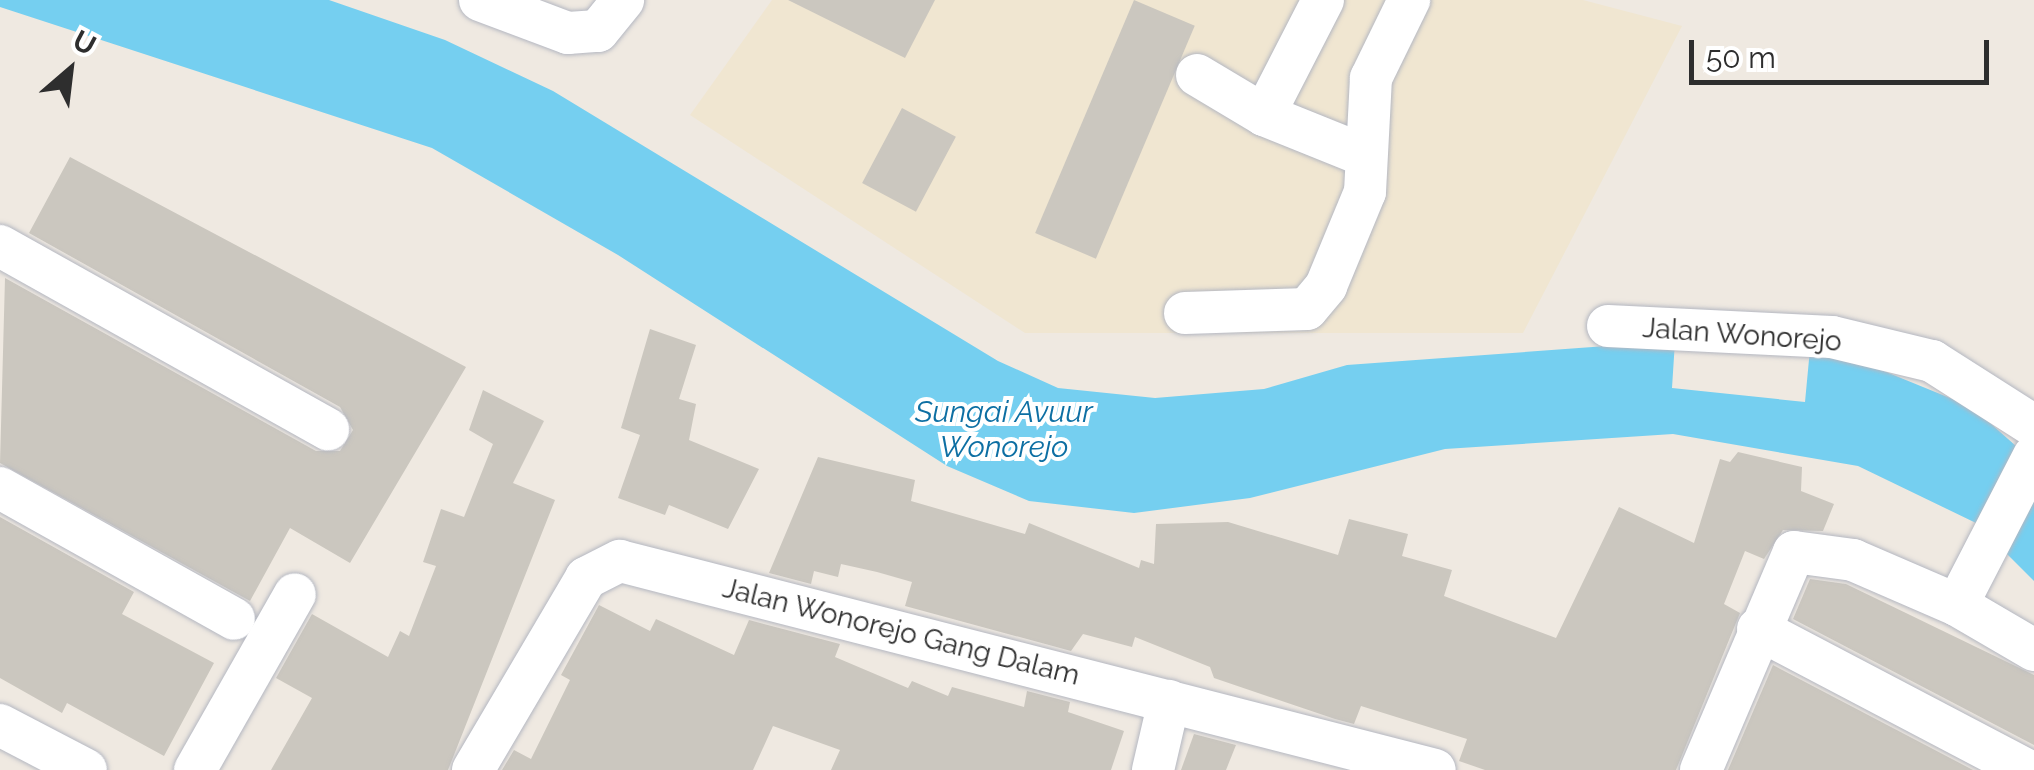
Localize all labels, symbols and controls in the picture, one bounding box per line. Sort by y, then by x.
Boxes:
north arrow [20,20,120,120]
scale bar [1694,20,1994,82]
text: U [67,24,101,63]
text: 50 m [1706,40,1776,75]
street label: Jalan Wonorejo [1641,311,1843,359]
water label: Sungai Avuur Wonorejo [915,394,1093,464]
street label: Jalan Wonorejo Gang Dalam [719,571,1083,693]

